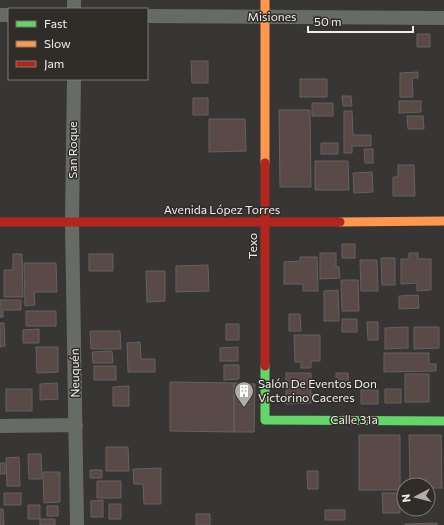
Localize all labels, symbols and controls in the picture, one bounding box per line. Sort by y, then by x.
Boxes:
legend [8,8,148,80]
scale bar [308,8,413,34]
street label: Misiones [248,9,296,23]
text: 50 m [314,14,342,28]
text: Fast [44,16,67,30]
text: Slow [44,36,71,50]
text: Jam [44,56,64,71]
street label: San Roque [65,121,79,179]
street label: Avenida López Torres [164,202,280,216]
street label: Texo [245,233,259,259]
street label: Neuquén [67,348,81,398]
place label: Salón De Eventos Don Victorino Caceres [258,376,377,404]
building icon: Salón De Eventos Don Victorino Caceres [233,380,255,408]
street label: Calle 31a [330,412,378,426]
north arrow [396,477,436,517]
text: N [399,493,413,503]

